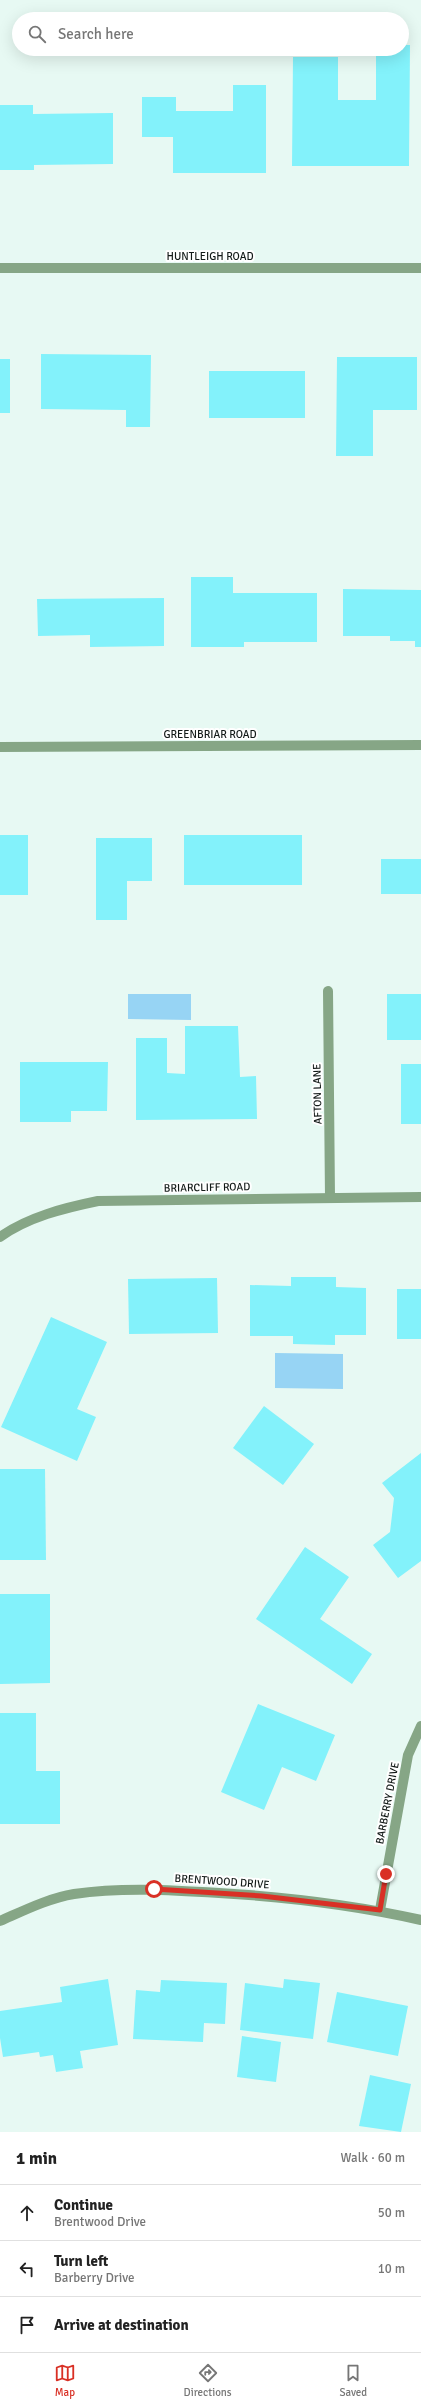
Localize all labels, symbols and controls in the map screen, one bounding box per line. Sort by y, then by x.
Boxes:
search box [12,12,409,56]
icon: search [26,23,48,45]
text: Search here [58,25,134,43]
street label: HUNTLEIGH ROAD [166,250,254,263]
street label: GREENBRIAR ROAD [163,728,257,741]
street label: AFTON LANE [310,1063,325,1124]
street label: BRIARCLIFF ROAD [164,1180,250,1195]
street label: BARBERRY DRIVE [373,1761,402,1845]
route end [377,1865,395,1883]
street label: BRENTWOOD DRIVE [174,1872,270,1891]
route start [145,1880,163,1898]
text: 1 min [16,2148,57,2169]
text: Walk · 60 m [341,2150,405,2166]
text: Continue [54,2196,113,2214]
icon: ahead [16,2202,38,2224]
text: 50 m [378,2205,405,2221]
text: Brentwood Drive [54,2214,146,2230]
text: Turn left [54,2252,108,2270]
icon: left [16,2258,38,2280]
text: 10 m [378,2261,405,2277]
text: Barberry Drive [54,2270,135,2286]
icon: arrive [16,2314,38,2336]
text: Arrive at destination [54,2316,189,2334]
tab: Map [54,2362,76,2399]
tab: Directions [184,2362,232,2399]
tab: Saved [339,2362,367,2399]

